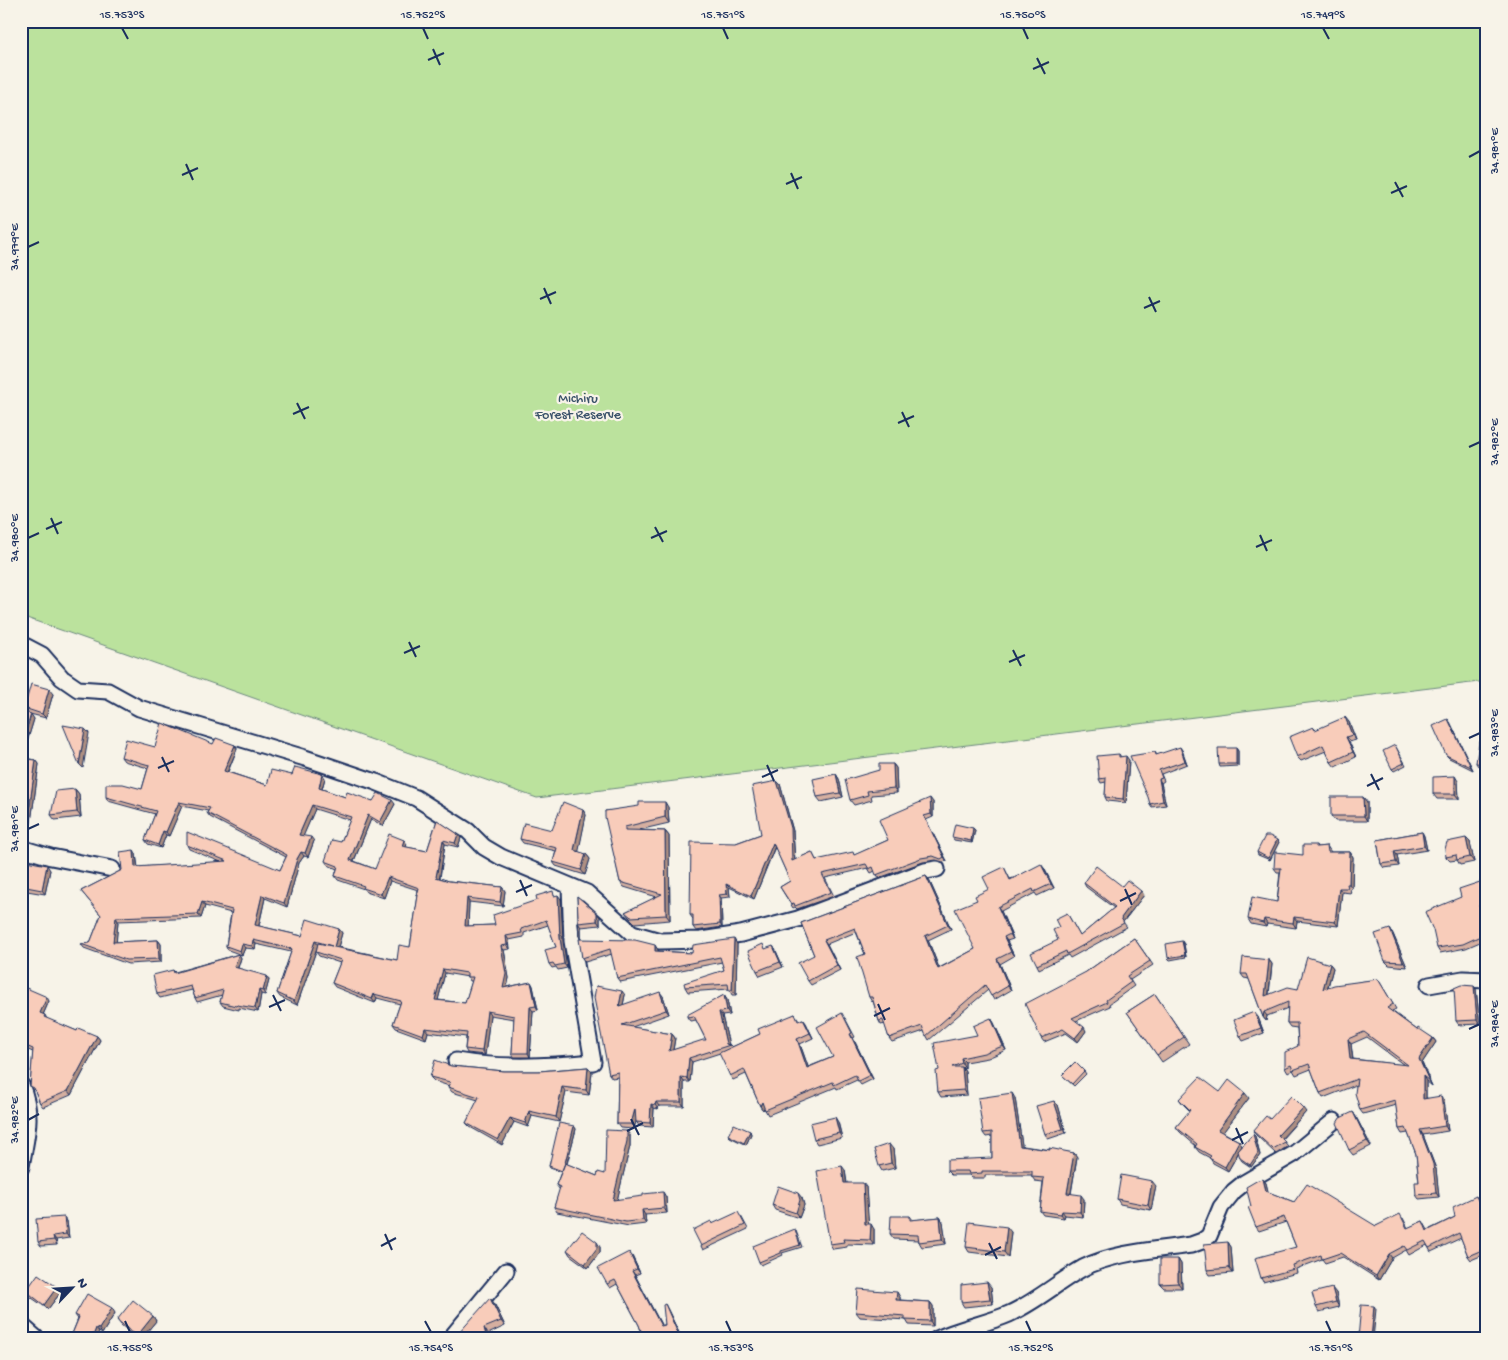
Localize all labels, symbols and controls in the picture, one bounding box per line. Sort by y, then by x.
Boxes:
text: 15.753°S [99,9,145,23]
text: 15.752°S [400,9,446,23]
text: 15.751°S [700,9,745,23]
text: 15.750°S [999,9,1046,23]
text: 15.749°S [1300,9,1345,23]
text: 34.981°E [1489,127,1503,175]
text: 34.979°E [9,223,23,271]
park label: Michiru Forest Reserve [534,391,622,424]
text: 34.982°E [1489,418,1503,467]
text: 34.980°E [9,514,23,563]
text: 34.983°E [1489,709,1503,758]
text: 34.981°E [9,805,23,853]
text: 34.984°E [1489,1000,1503,1048]
text: 34.982°E [9,1096,23,1145]
north arrow [48,1262,98,1312]
text: N [72,1276,91,1291]
text: 15.755°S [107,1342,153,1356]
text: 15.754°S [408,1342,453,1356]
text: 15.753°S [708,1342,754,1356]
text: 15.752°S [1008,1342,1054,1356]
text: 15.751°S [1308,1342,1353,1356]

